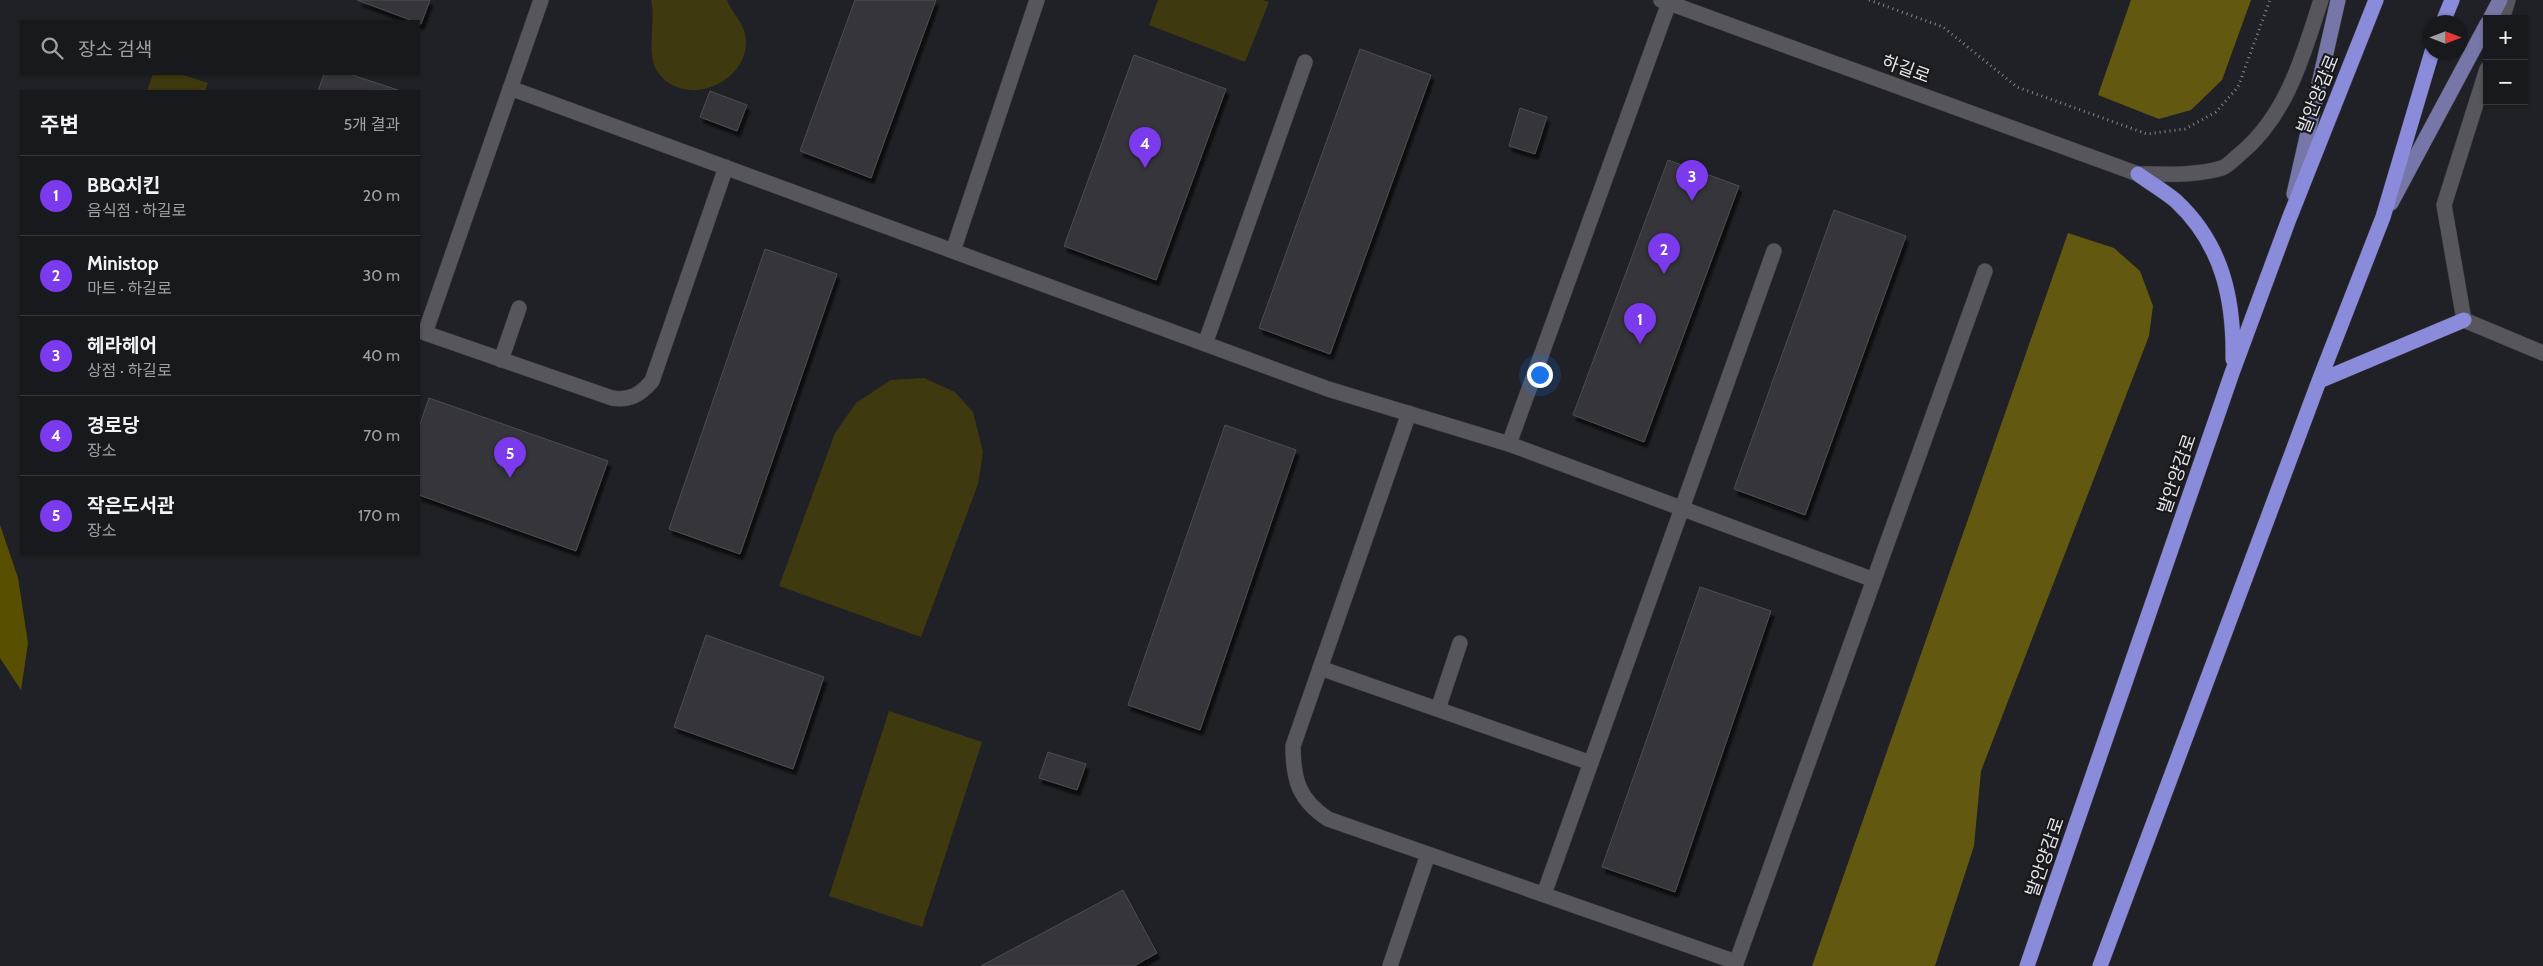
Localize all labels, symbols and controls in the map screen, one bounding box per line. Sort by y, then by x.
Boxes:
north arrow [2423,15,2468,60]
map controls [2483,15,2528,105]
button: + [2483,15,2528,60]
search box [20,20,420,75]
icon: search [38,34,66,62]
text: 장소 검색 [78,38,152,61]
street label: 하길로 [1879,50,1933,88]
street label: 발안양감로 [2292,51,2344,137]
button: − [2483,60,2528,105]
text: 주변 [40,112,79,137]
text: 5개 결과 [344,115,400,134]
pin: 4 [1129,127,1161,168]
pin: 3 [1676,160,1708,201]
text: BBQ치킨 [87,174,160,197]
text: 1 [53,186,59,205]
text: 20 m [363,186,400,205]
text: 음식점 · 하길로 [87,201,186,220]
pin: 2 [1648,233,1680,274]
text: Ministop [87,252,159,275]
text: 2 [52,266,60,285]
text: 30 m [363,266,400,285]
text: 마트 · 하길로 [87,279,172,298]
pin: 1 [1624,303,1656,344]
text: 헤라헤어 [87,334,157,357]
text: 3 [52,346,60,365]
text: 40 m [362,346,400,365]
text: 상점 · 하길로 [87,361,172,380]
your location [1527,362,1553,388]
text: 경로당 [87,414,139,437]
text: 4 [51,426,61,445]
text: 70 m [363,426,400,445]
street label: 발안양감로 [2153,431,2201,517]
pin: 5 [494,437,526,478]
text: 장소 [87,441,116,460]
text: 작은도서관 [87,494,174,517]
text: 5 [52,506,60,525]
text: 170 m [358,506,400,525]
text: 장소 [87,521,116,540]
street label: 발안양감로 [2021,814,2069,900]

